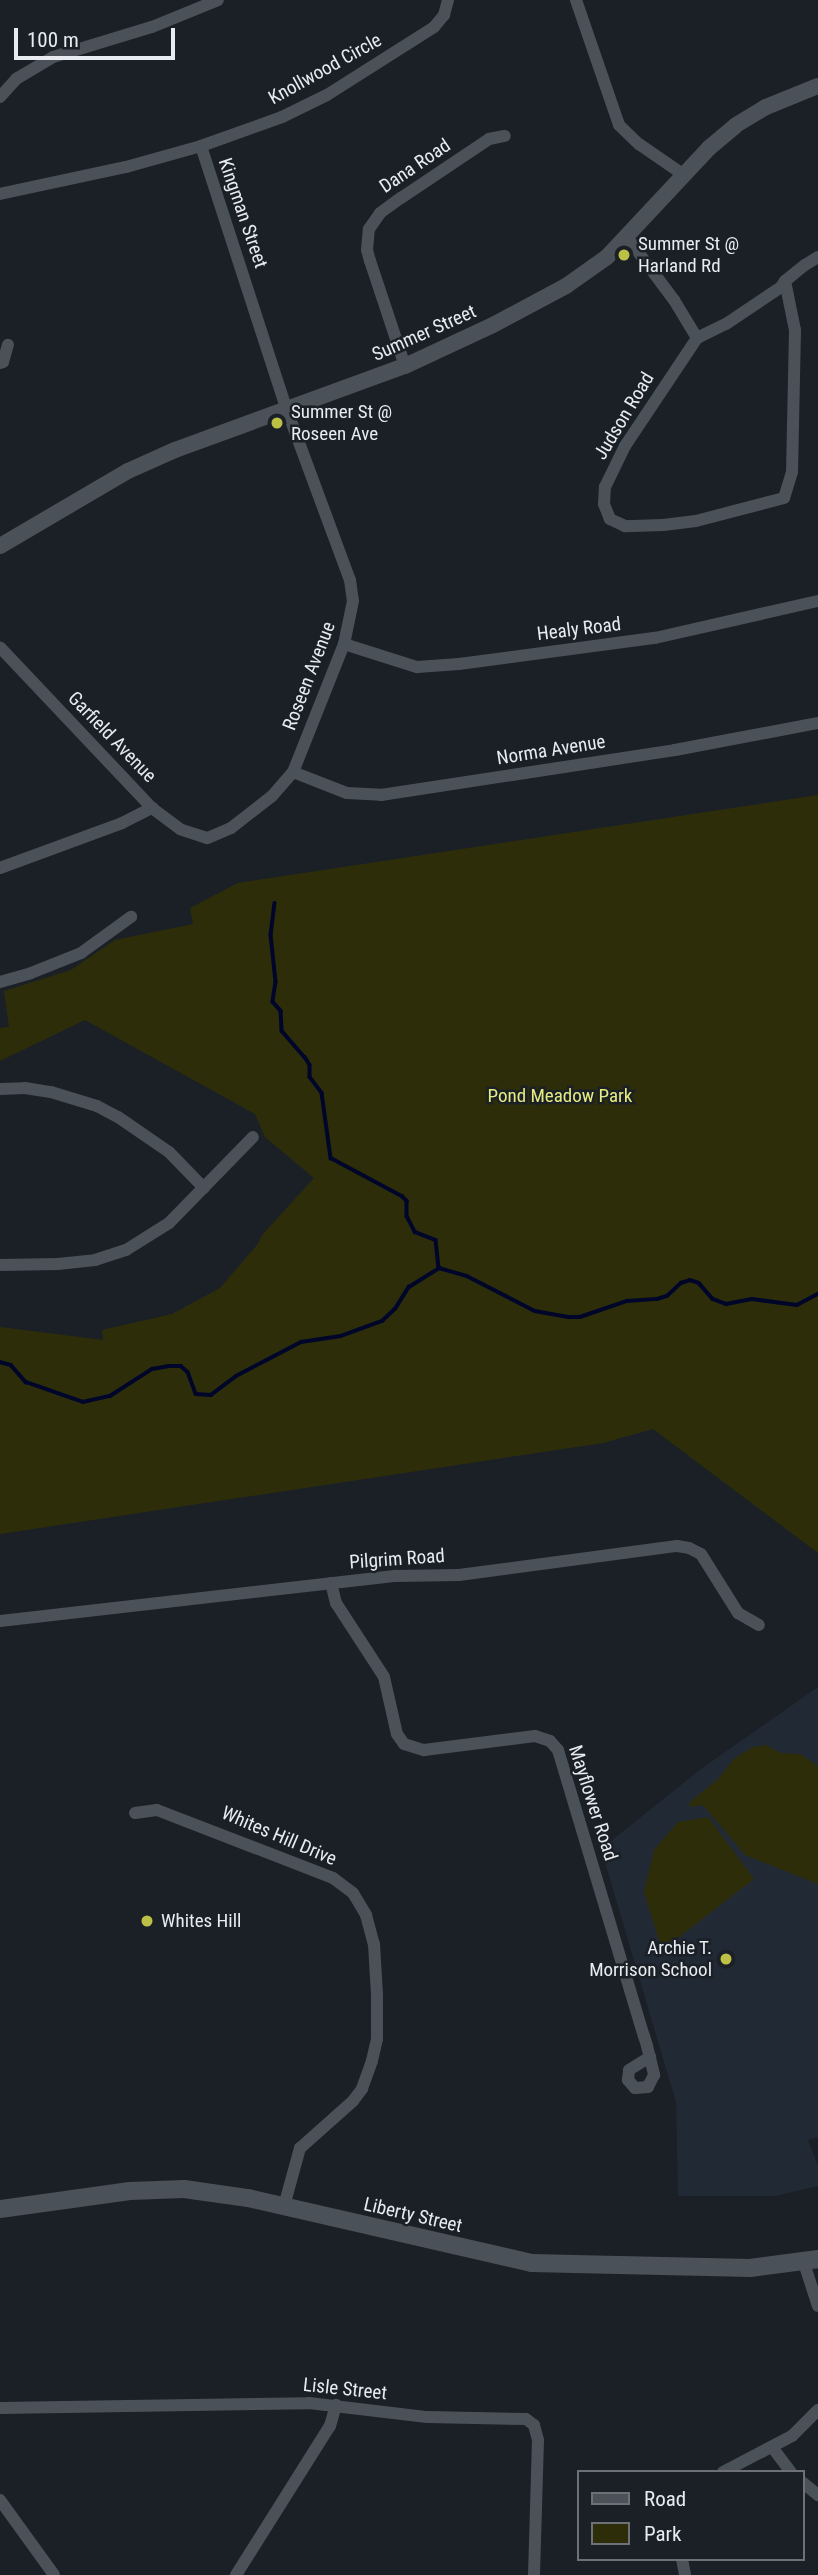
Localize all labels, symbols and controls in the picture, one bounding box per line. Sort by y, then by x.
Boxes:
scale bar [18,14,178,58]
text: 100 m [27,28,79,52]
street label: Knollwood Circle [265,29,385,109]
street label: Dana Road [375,134,455,198]
street label: Kingman Street [214,155,272,271]
place label: Summer St @ Harland Rd [638,233,739,277]
marker: Summer St @ Harland Rd [616,247,632,263]
street label: Summer Street [369,300,479,366]
street label: Judson Road [589,368,659,464]
place label: Summer St @ Roseen Ave [291,401,392,445]
marker: Summer St @ Roseen Ave [269,415,285,431]
street label: Healy Road [536,613,622,645]
street label: Roseen Avenue [278,619,340,733]
street label: Garfield Avenue [63,687,161,787]
street label: Norma Avenue [495,730,607,770]
park label: Pond Meadow Park [488,1085,632,1107]
street label: Pilgrim Road [349,1544,445,1574]
street label: Mayflower Road [564,1742,622,1864]
street label: Whites Hill Drive [218,1802,340,1870]
place label: Whites Hill [161,1910,241,1932]
marker: Whites Hill [139,1913,155,1929]
place label: Archie T. Morrison School [589,1937,712,1981]
marker: Archie T. Morrison School [718,1951,734,1967]
street label: Liberty Street [362,2193,464,2237]
street label: Lisle Street [302,2373,388,2405]
legend [576,2470,804,2561]
text: Road [644,2487,686,2511]
text: Park [644,2522,681,2546]

